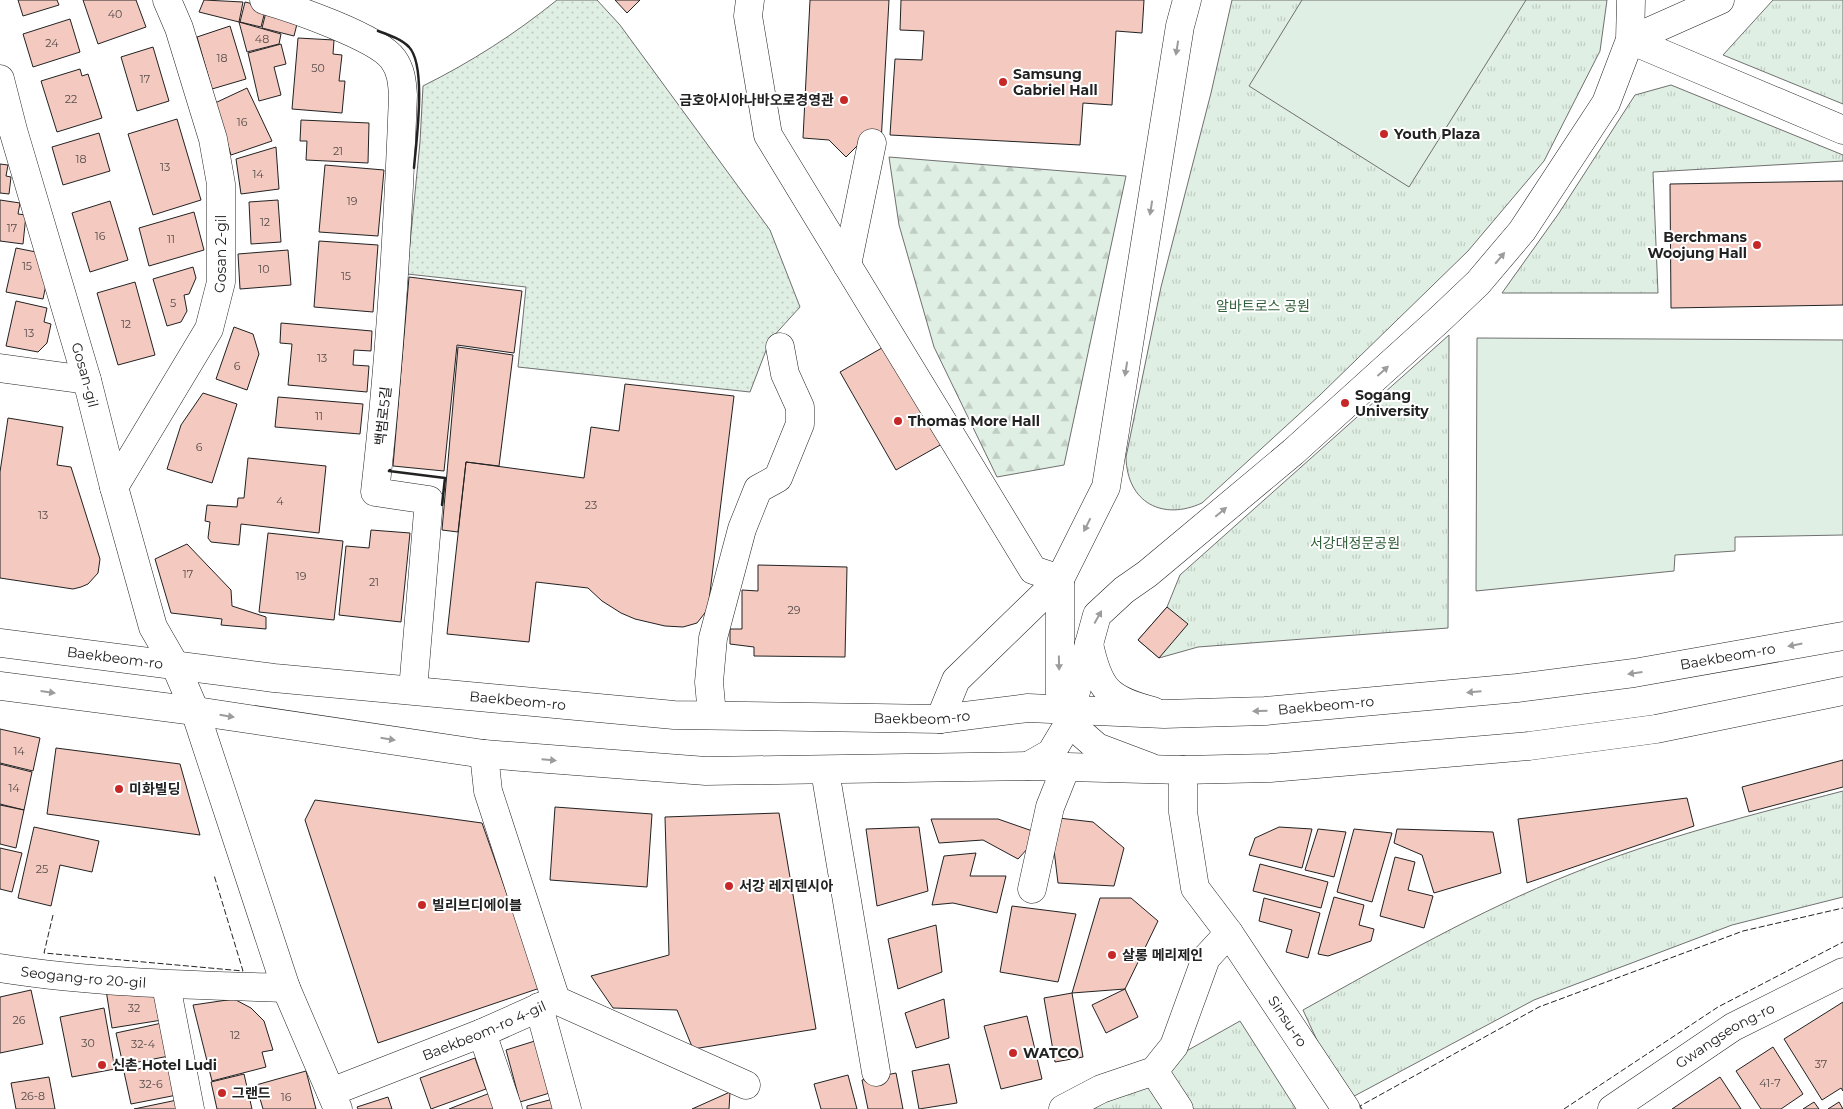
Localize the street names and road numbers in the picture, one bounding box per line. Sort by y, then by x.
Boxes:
street label: Gosan 2-gil [210,215,230,295]
street label: Gosan-gil [67,340,103,409]
street label: 백범로5길 [371,385,395,447]
street label: Baekbeom-ro [1678,639,1777,674]
street label: Baekbeom-ro [66,643,164,673]
street label: Baekbeom-ro [469,687,567,714]
street label: Baekbeom-ro [1277,692,1375,719]
street label: Baekbeom-ro [873,706,972,728]
street label: Seogang-ro 20-gil [20,962,147,992]
street label: Sinsu-ro [1264,992,1311,1050]
street label: Baekbeom-ro 4-gil [420,997,549,1064]
street label: Gwangseong-ro [1672,999,1778,1072]

